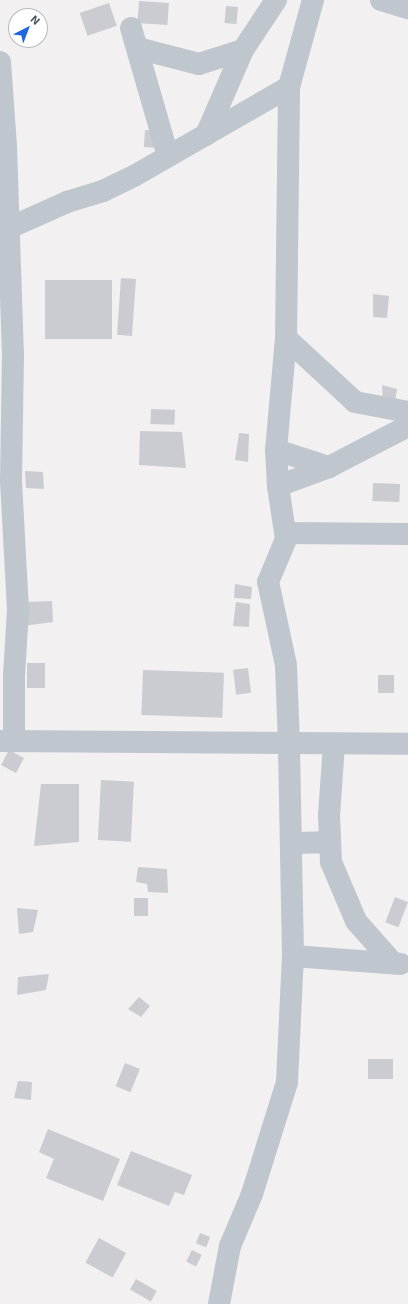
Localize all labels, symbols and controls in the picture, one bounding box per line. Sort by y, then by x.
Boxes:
north arrow [8,8,48,48]
text: N [28,12,43,27]

